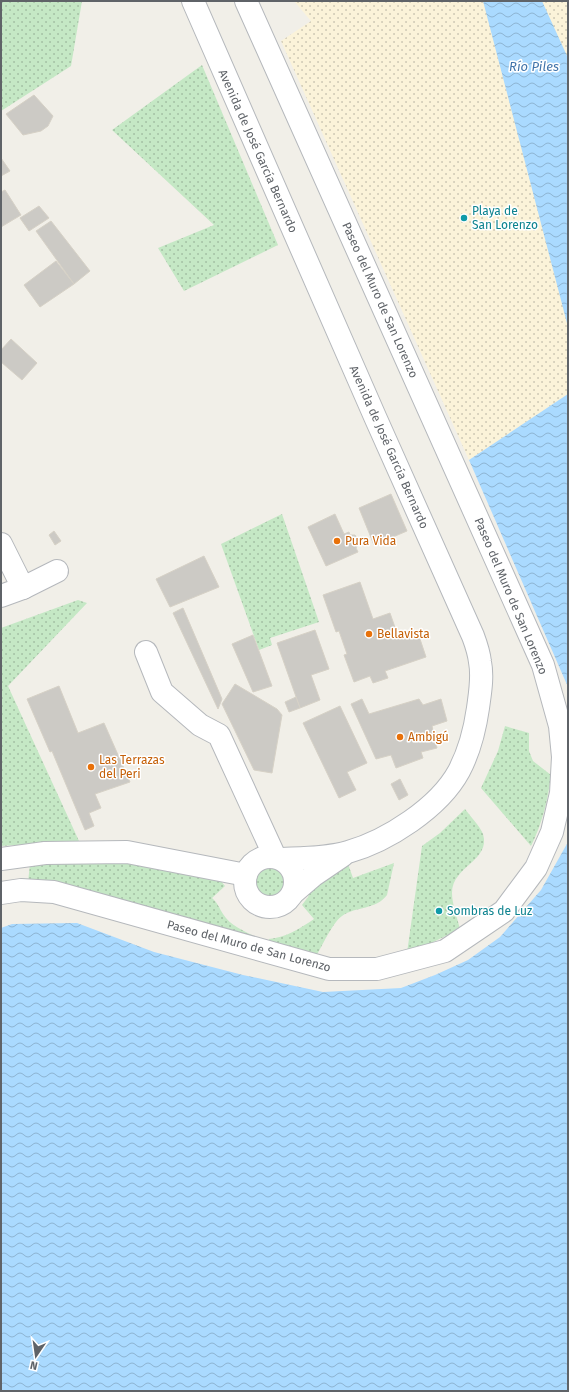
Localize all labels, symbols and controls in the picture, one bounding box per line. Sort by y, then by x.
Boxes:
water label: Río Piles [509,59,559,74]
street label: Avenida de José García Bernardo [216,67,300,235]
place label: Playa de San Lorenzo [472,204,538,232]
marker: Playa de San Lorenzo [459,213,469,223]
street label: Paseo del Muro de San Lorenzo [339,220,421,380]
street label: Avenida de José García Bernardo [347,363,431,531]
street label: Paseo del Muro de San Lorenzo [472,515,550,677]
place label: Pura Vida [345,534,396,548]
marker: Pura Vida [332,536,342,546]
place label: Bellavista [377,627,430,641]
marker: Bellavista [364,629,374,639]
place label: Ambigú [408,730,449,744]
marker: Ambigú [395,732,405,742]
place label: Las Terrazas del Peri [99,753,165,781]
marker: Las Terrazas del Peri [86,762,96,772]
place label: Sombras de Luz [447,904,532,918]
marker: Sombras de Luz [434,906,444,916]
street label: Paseo del Muro de San Lorenzo [166,917,332,975]
north arrow [16,1336,56,1376]
text: N [29,1358,39,1372]

